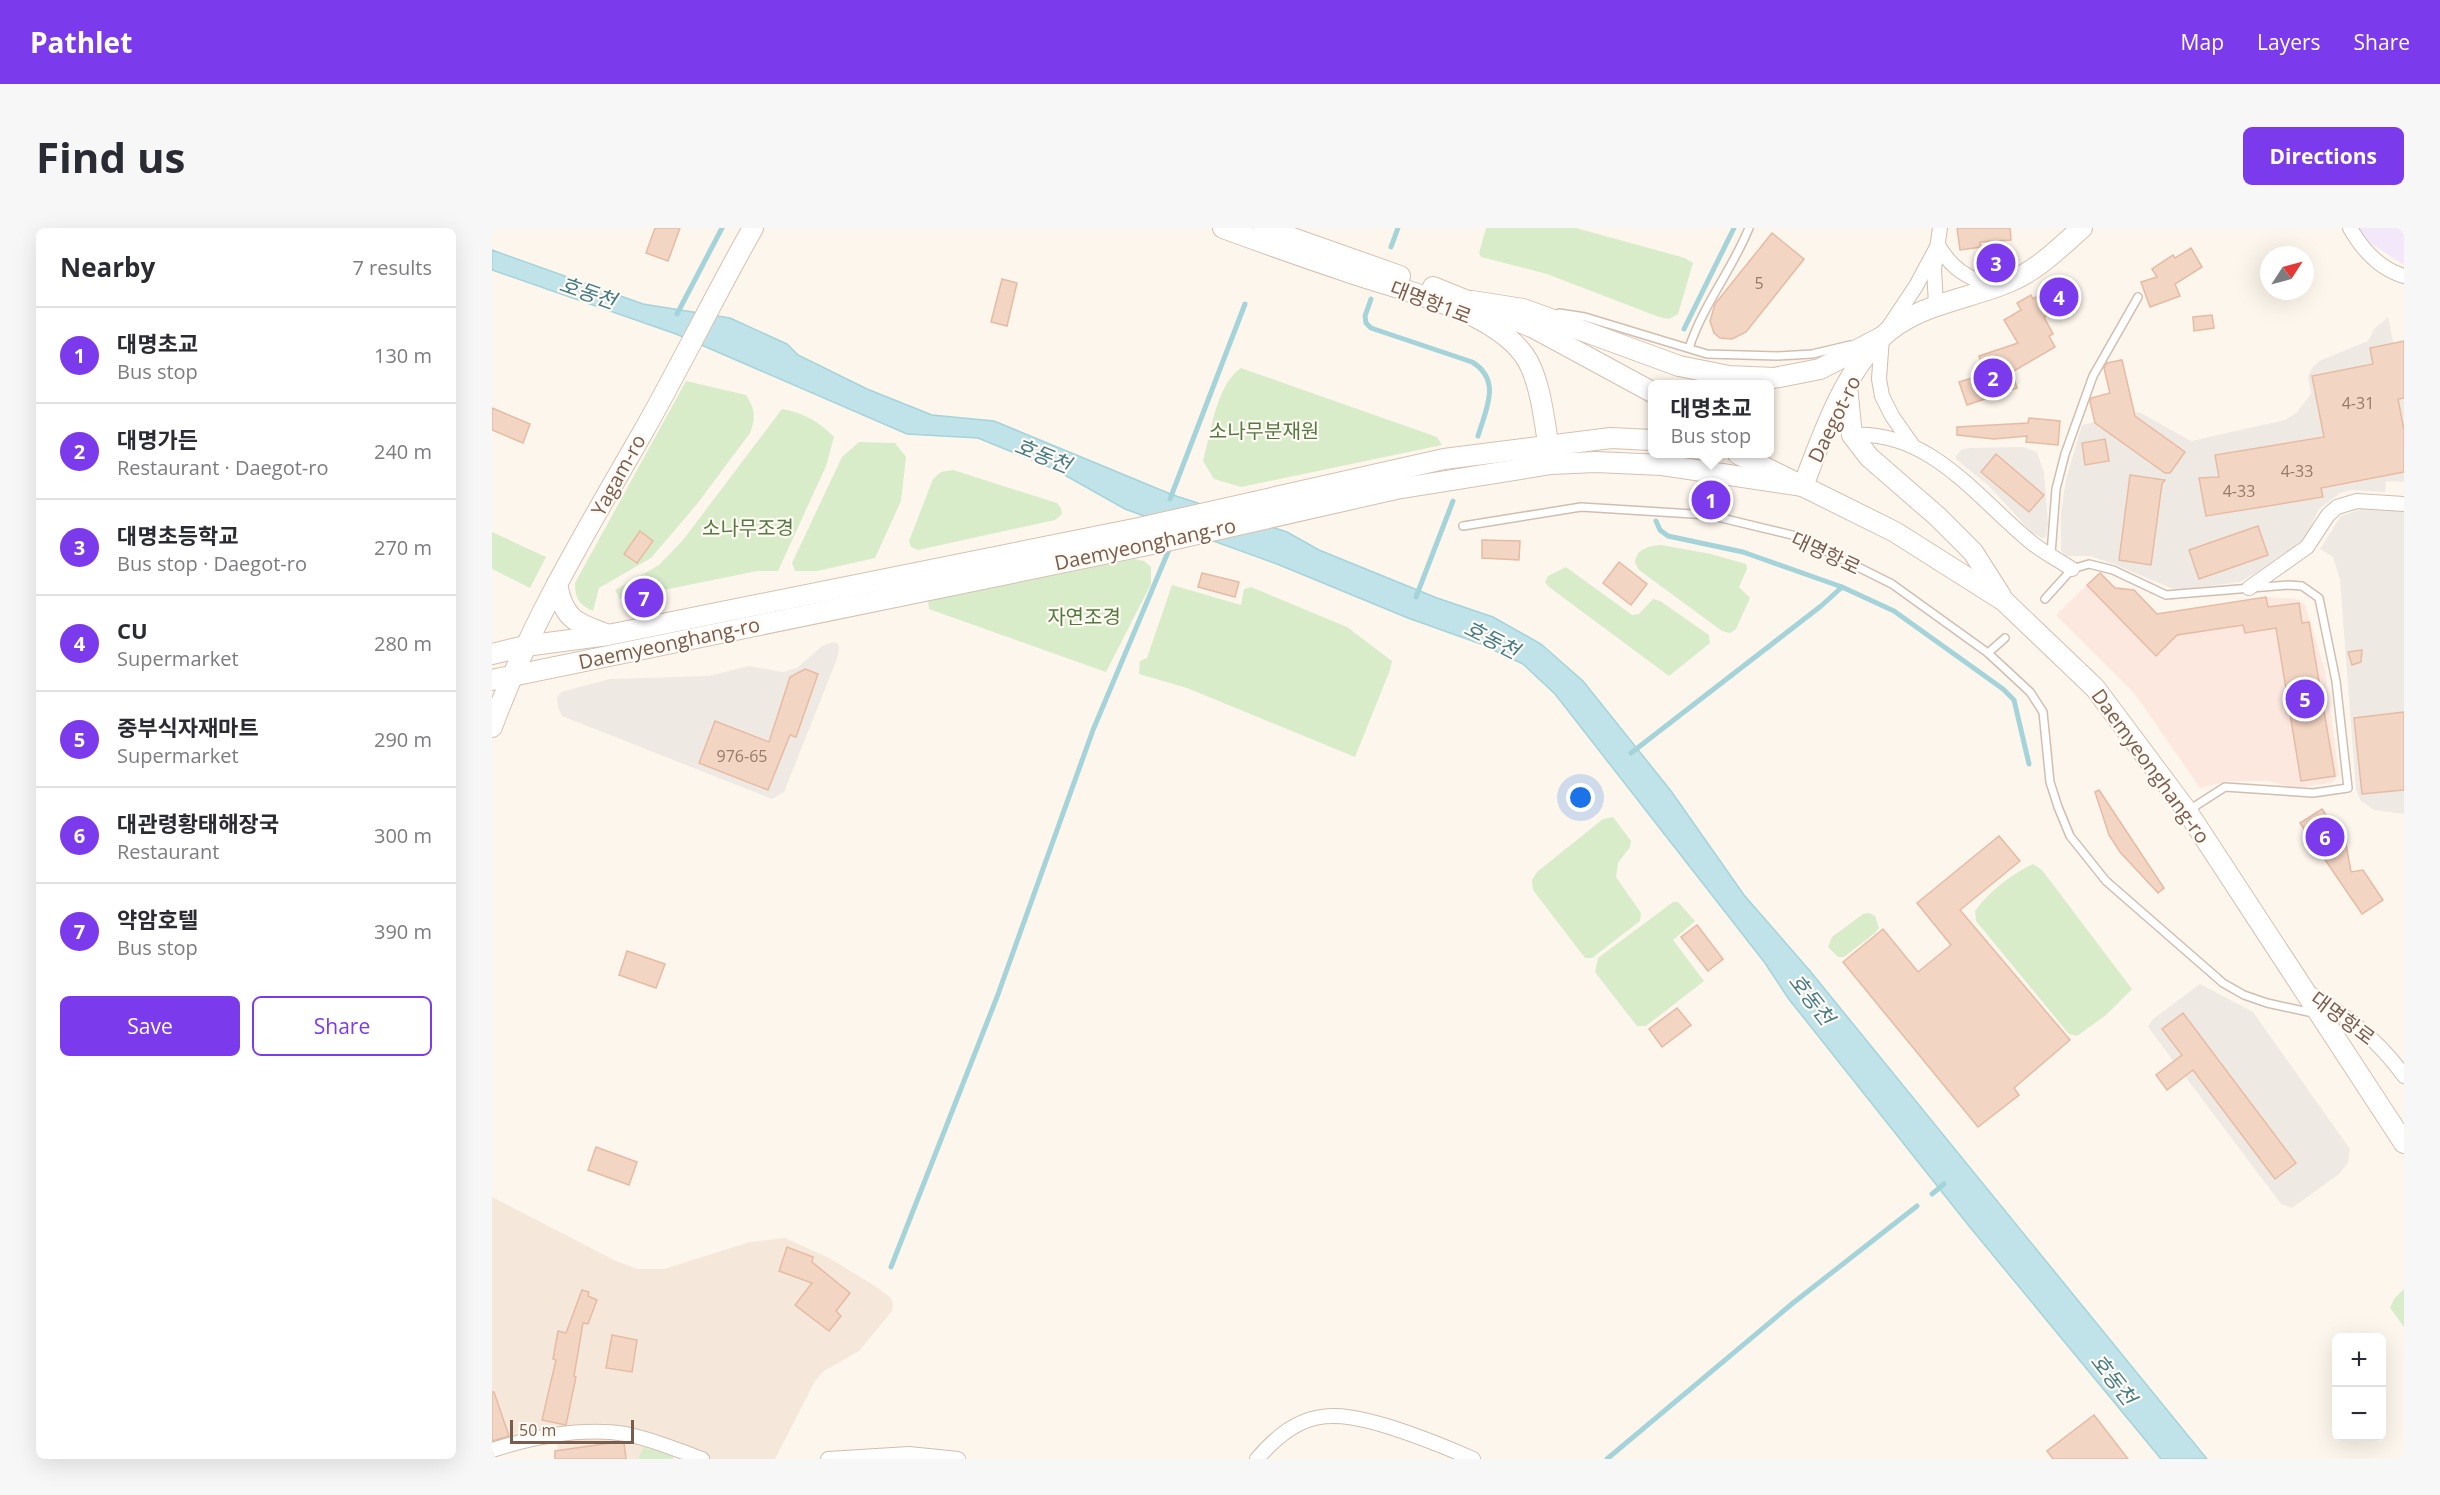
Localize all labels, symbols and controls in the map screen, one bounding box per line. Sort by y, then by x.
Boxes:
text: Pathlet [30,23,132,61]
text: Map [2181,28,2224,56]
text: Layers [2257,28,2321,56]
text: Share [2354,28,2410,56]
button: Directions [2243,127,2404,185]
text: Find us [36,128,185,185]
pin: 3 [1976,240,2016,285]
north arrow [2260,246,2314,300]
text: Nearby [60,249,155,285]
text: 7 results [352,254,432,281]
water label: 호동천 [556,269,622,316]
house number: 5 [1754,272,1764,294]
street label: 대명항1로 [1386,274,1476,330]
pin: 4 [2040,274,2078,320]
text: 대명초교 [117,328,198,358]
text: 1 [74,342,85,369]
text: 130 m [374,342,432,369]
pin: 2 [1974,356,2012,400]
text: Bus stop [117,358,198,385]
street label: Daegot-ro [1801,371,1867,467]
popup [1648,380,1774,458]
text: 대명초교 [1671,392,1751,422]
house number: 4-31 [2342,392,2374,414]
park label: 소나무분재원 [1209,417,1319,444]
text: Bus stop [1671,422,1751,449]
text: 대명가든 [117,424,198,454]
street label: Yagam-ro [585,429,651,521]
water label: 호동천 [1011,431,1078,480]
text: 2 [74,438,85,465]
text: 240 m [374,438,432,465]
text: Restaurant · Daegot-ro [117,454,328,481]
house number: 4-33 [2281,460,2313,482]
pin: 1 [1692,478,1730,522]
house number: 4-33 [2223,480,2255,502]
street label: Daemyeonghang-ro [1052,512,1238,576]
park label: 소나무조경 [702,514,794,541]
text: 대명초등학교 [117,520,238,550]
street label: 대명항로 [1787,525,1865,581]
text: 3 [74,534,85,561]
text: 270 m [374,534,432,561]
text: Bus stop · Daegot-ro [117,550,307,577]
pin: 7 [624,576,664,620]
park label: 자연조경 [1047,603,1121,630]
street label: Daemyeonghang-ro [576,611,762,675]
water label: 호동천 [1460,613,1527,666]
text: CU [117,615,148,645]
text: 4 [74,630,85,657]
text: 280 m [374,630,432,657]
text: Supermarket [117,645,239,672]
pin: 5 [2286,676,2324,722]
street label: Daemyeonghang-ro [2086,683,2216,849]
text: 중부식자재마트 [117,712,259,742]
text: 5 [74,726,85,753]
text: 290 m [374,726,432,753]
text: Supermarket [117,742,239,769]
house number: 976-65 [717,745,767,767]
your location [1566,783,1595,812]
text: 대관령황태해장국 [117,808,279,838]
pin: 6 [2306,814,2344,860]
text: 6 [74,822,85,849]
text: 300 m [374,822,432,849]
text: Restaurant [117,838,219,865]
text: 약암호텔 [117,904,198,934]
text: 7 [74,918,85,945]
text: 390 m [374,918,432,945]
text: Bus stop [117,934,198,961]
water label: 호동천 [1783,968,1843,1033]
street label: 대명항로 [2305,985,2381,1051]
button: Save [60,996,240,1056]
button: Share [252,996,432,1056]
map controls [2332,1333,2386,1441]
button: + [2332,1333,2386,1387]
water label: 호동천 [2085,1348,2145,1413]
button: − [2332,1387,2386,1441]
scale bar [510,1417,634,1444]
text: 50 m [519,1419,556,1441]

